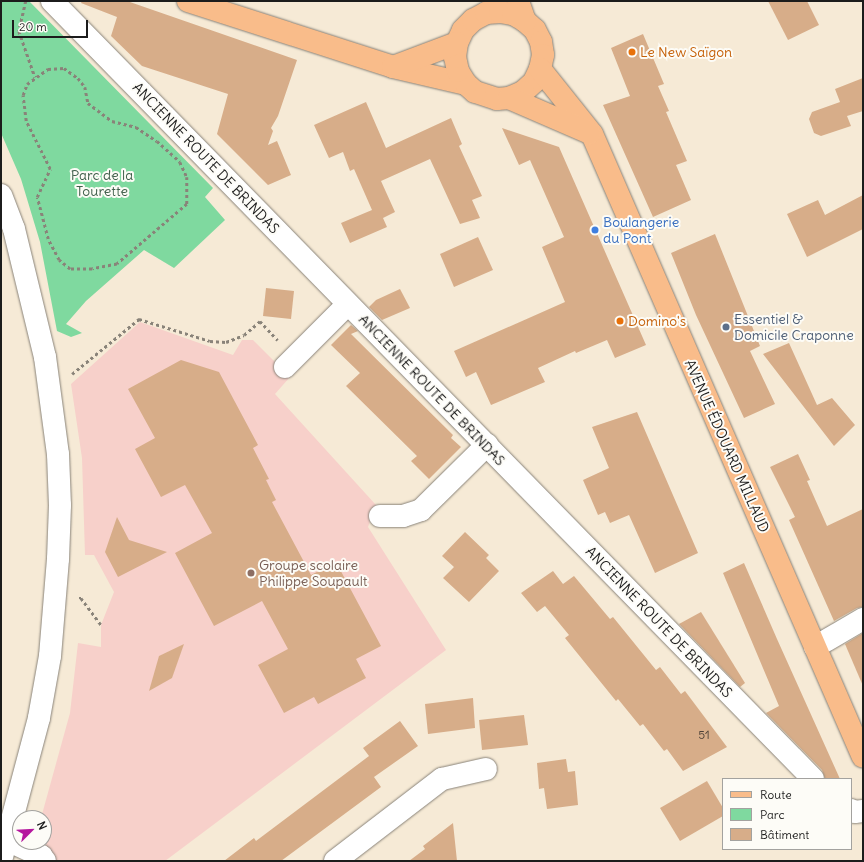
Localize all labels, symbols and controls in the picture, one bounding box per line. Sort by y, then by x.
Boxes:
scale bar [14,12,90,38]
text: 20 m [19,19,47,34]
place label: Le New Saïgon [640,44,732,60]
marker: Le New Saïgon [627,47,637,57]
street label: ANCIENNE ROUTE DE BRINDAS [129,79,283,237]
park label: Parc de la Tourette [71,167,133,200]
place label: Boulangerie du Pont [603,214,679,246]
marker: Boulangerie du Pont [590,225,600,235]
street label: ANCIENNE ROUTE DE BRINDAS [355,311,509,469]
place label: Essentiel & Domicile Craponne [734,311,854,344]
place label: Domino's [628,313,686,329]
marker: Domino's [615,316,625,326]
marker: Essentiel & Domicile Craponne [721,322,731,332]
street label: AVENUE ÉDOUARD MILLAUD [681,357,773,535]
street label: ANCIENNE ROUTE DE BRINDAS [582,543,736,701]
place label: Groupe scolaire Philippe Soupault [259,557,367,590]
marker: Groupe scolaire Philippe Soupault [246,568,256,578]
house number: 51 [698,728,710,742]
legend [722,778,852,850]
text: Route [760,787,792,802]
text: Parc [760,807,785,822]
north arrow [12,810,52,850]
text: N [34,819,50,832]
text: Bâtiment [760,827,809,842]

